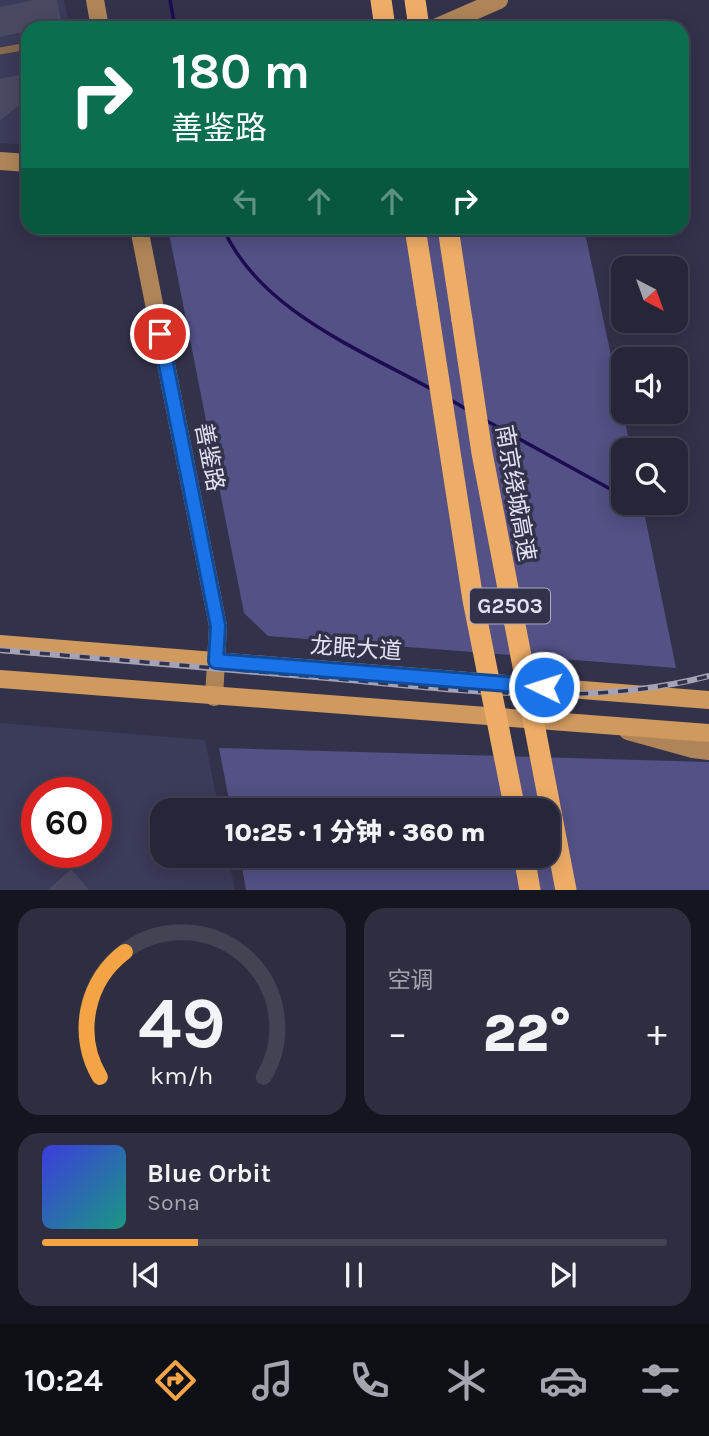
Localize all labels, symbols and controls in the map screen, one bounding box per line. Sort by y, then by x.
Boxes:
text: 180 m [171,43,310,100]
icon: right [56,49,147,140]
text: 善鉴路 [171,110,267,147]
icon: left [227,182,265,220]
icon: ahead [300,182,338,220]
icon: ahead [373,182,411,220]
icon: right [446,182,484,220]
north arrow [611,256,688,332]
map controls [611,256,688,515]
pin [130,304,190,364]
icon: arrive [141,315,179,353]
button: sound [611,347,688,424]
street label: 善鉴路 [190,421,229,494]
street label: 南京绕城高速 [490,423,541,563]
button: search [611,438,688,515]
road number: G2503 [470,588,550,624]
street label: 龙眠大道 [309,632,403,665]
position arrow [507,650,581,724]
speed limit sign: 60 [21,777,112,868]
text: 10:25 · 1 分钟 · 360 m [224,817,486,848]
text: 空调 [388,967,434,994]
text: 49 [138,981,226,1066]
text: 22° [483,1003,572,1064]
text: − [388,1011,407,1056]
text: + [647,1011,667,1056]
text: km/h [150,1061,213,1090]
text: Blue Orbit [147,1158,271,1189]
text: Sona [147,1189,200,1216]
icon: previous [127,1256,165,1294]
icon: pause [335,1256,373,1294]
icon: next [544,1256,582,1294]
icon: directions [151,1356,200,1405]
icon: music [248,1356,297,1405]
icon: phone [345,1356,394,1405]
icon: climate [442,1356,491,1405]
icon: car [539,1356,588,1405]
icon: filters [636,1356,685,1405]
text: 10:24 [24,1362,103,1399]

